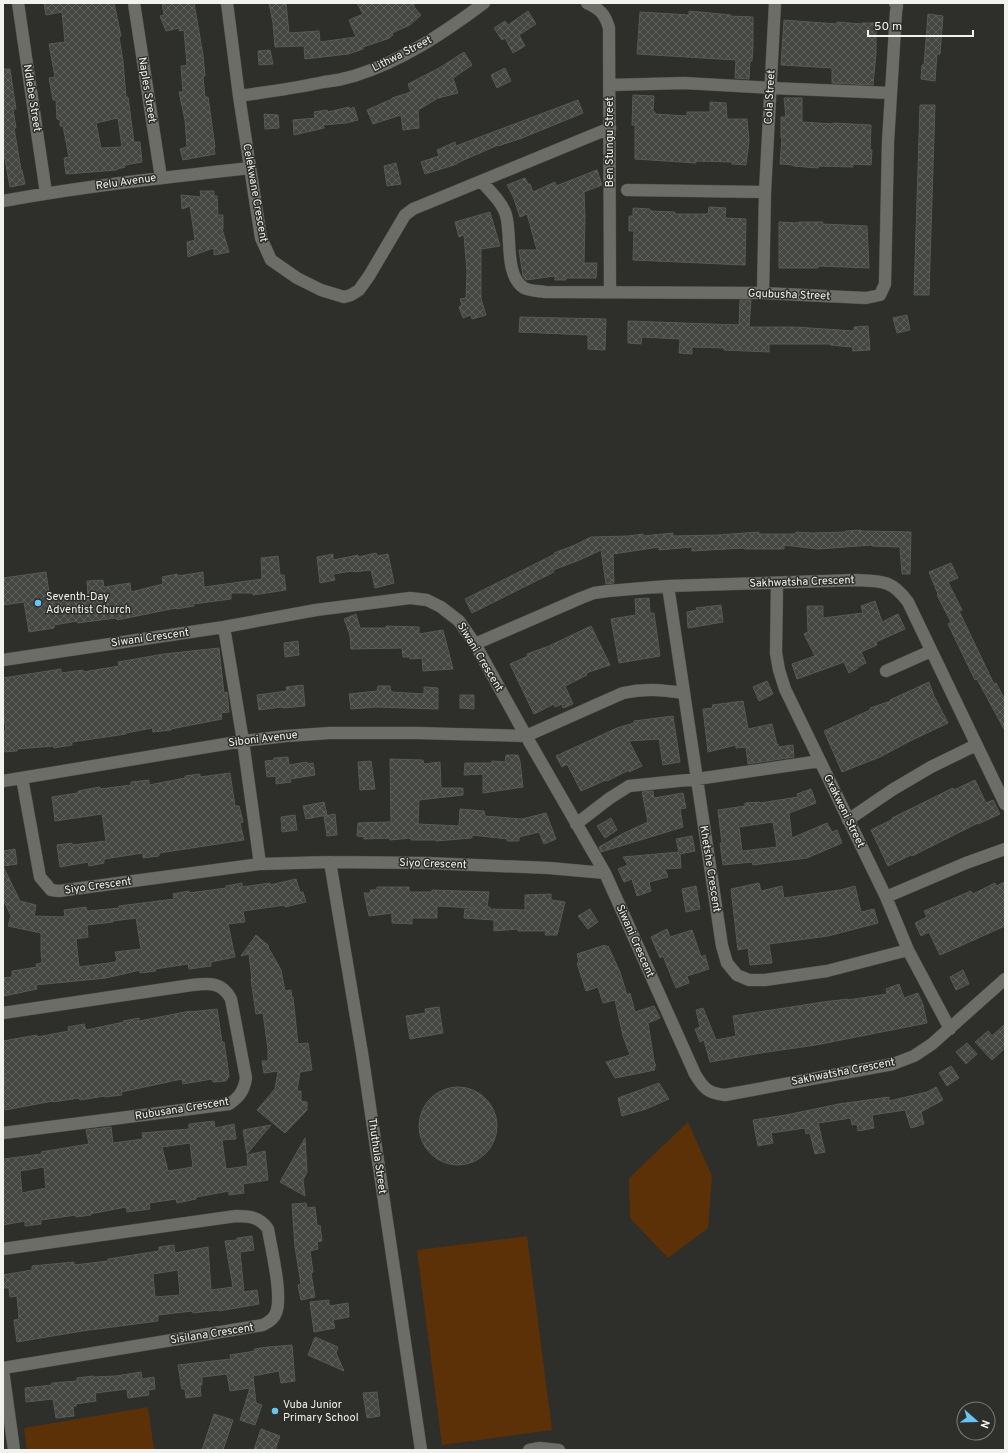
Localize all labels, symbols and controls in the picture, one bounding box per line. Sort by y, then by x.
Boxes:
scale bar [868,12,973,38]
text: 50 m [874,19,902,35]
street label: Lithwa Street [370,33,434,75]
street label: Naples Street [135,56,159,124]
street label: Ndlebe Street [20,63,44,133]
street label: Cola Street [762,69,778,125]
street label: Ben Stungu Street [603,97,617,187]
street label: Celekwane Crescent [239,143,271,243]
street label: Relu Avenue [95,171,157,193]
street label: Gqubusha Street [748,287,830,303]
street label: Sakhwatsha Crescent [749,573,855,591]
place label: Seventh-Day Adventist Church [46,590,131,617]
marker: Seventh-Day Adventist Church [33,598,43,608]
street label: Siwani Crescent [454,620,506,694]
street label: Siwani Crescent [110,626,190,650]
street label: Siboni Avenue [228,728,299,750]
street label: Gxakweni Street [820,772,868,850]
street label: Khetshe Crescent [696,825,724,913]
street label: Siyo Crescent [399,856,467,872]
street label: Siyo Crescent [64,874,132,898]
street label: Siwani Crescent [613,902,657,980]
street label: Sakhwatsha Crescent [790,1055,896,1089]
street label: Rubusana Crescent [134,1095,230,1123]
street label: Thuthula Street [365,1117,389,1195]
street label: Sisilana Crescent [169,1320,255,1348]
place label: Vuba Junior Primary School [283,1398,359,1425]
north arrow [956,1401,996,1441]
marker: Vuba Junior Primary School [270,1406,280,1416]
text: N [977,1418,992,1430]

